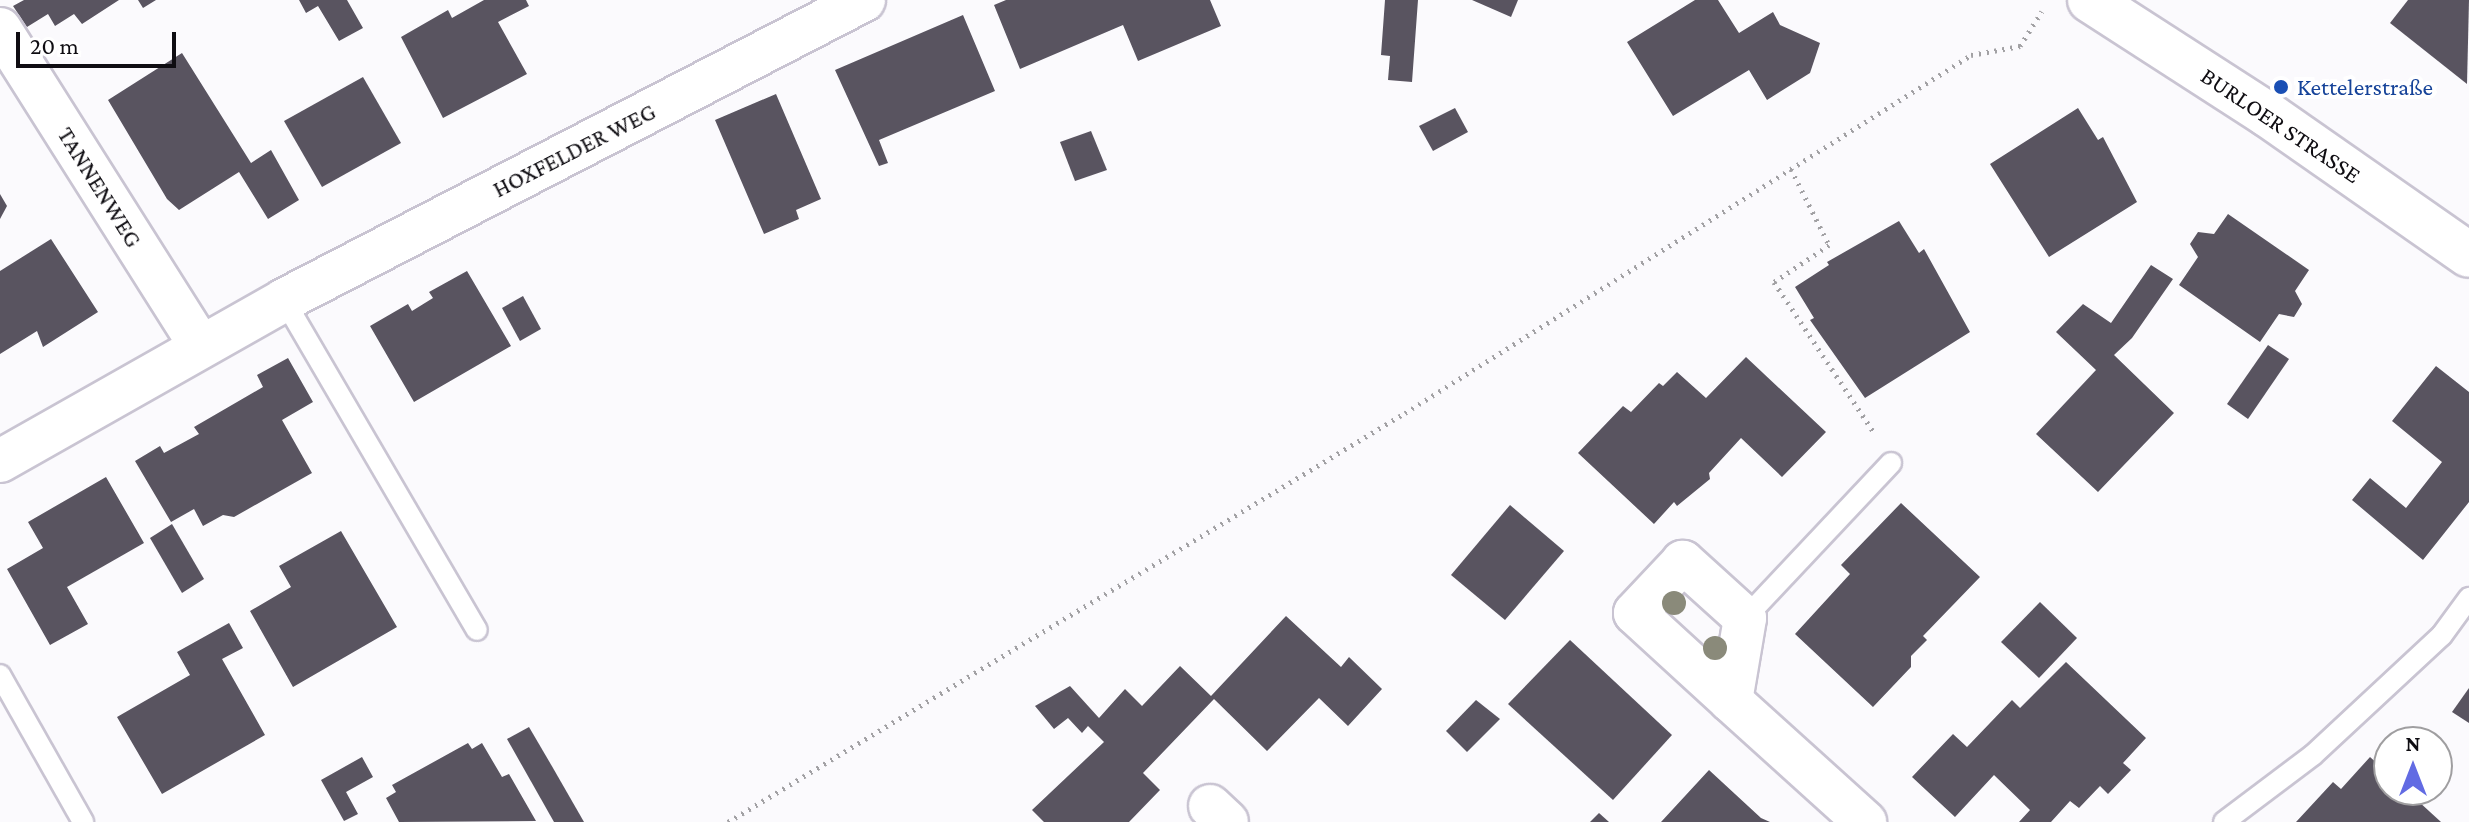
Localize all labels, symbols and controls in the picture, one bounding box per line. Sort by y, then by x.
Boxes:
scale bar [20,16,180,66]
text: 20 m [30,32,79,59]
street label: BURLOER STRASSE [2196,61,2366,189]
place label: Kettelerstraße [2297,73,2433,101]
marker: Kettelerstraße [2272,78,2290,96]
street label: HOXFELDER WEG [488,97,660,203]
street label: TANNENWEG [52,121,148,253]
north arrow [2373,726,2453,806]
text: N [2406,731,2421,756]

